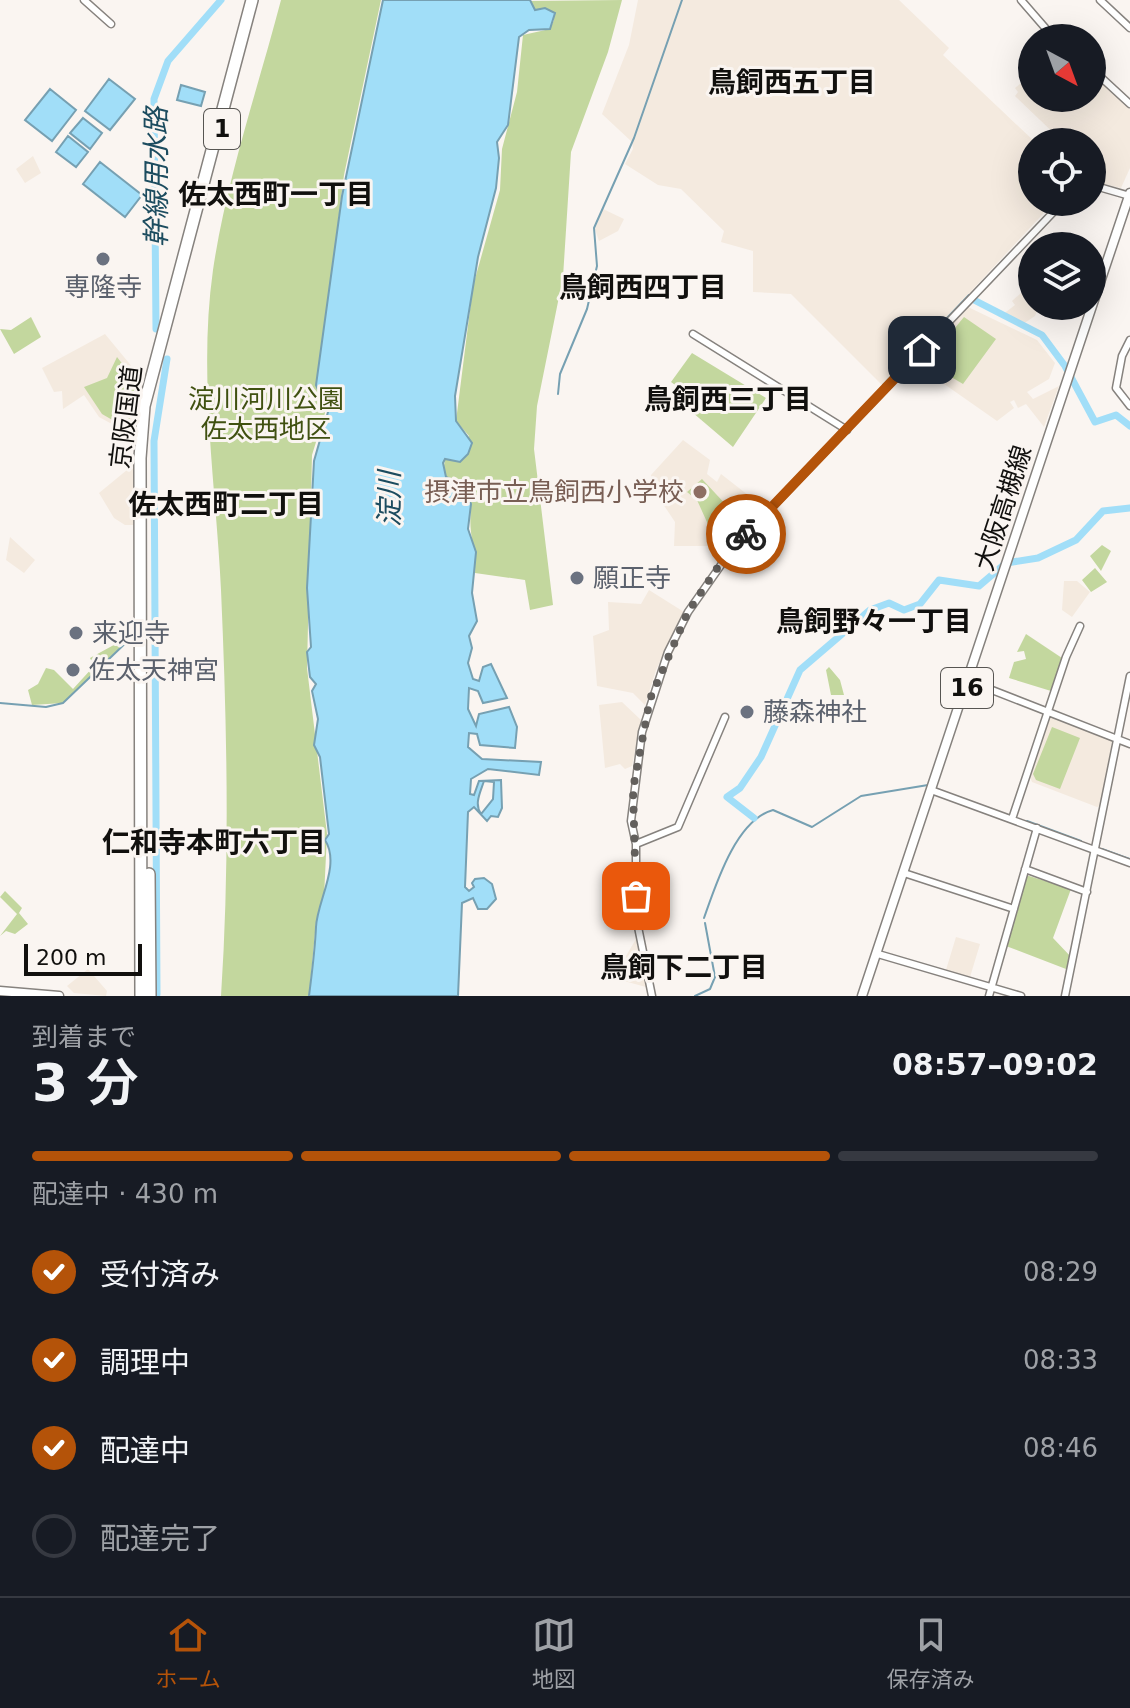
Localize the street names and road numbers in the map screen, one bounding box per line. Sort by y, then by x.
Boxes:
road number: 1 [204,109,240,149]
street label: 京阪国道 [105,364,147,470]
street label: 大阪高槻線 [969,442,1037,574]
road number: 16 [941,668,993,708]

